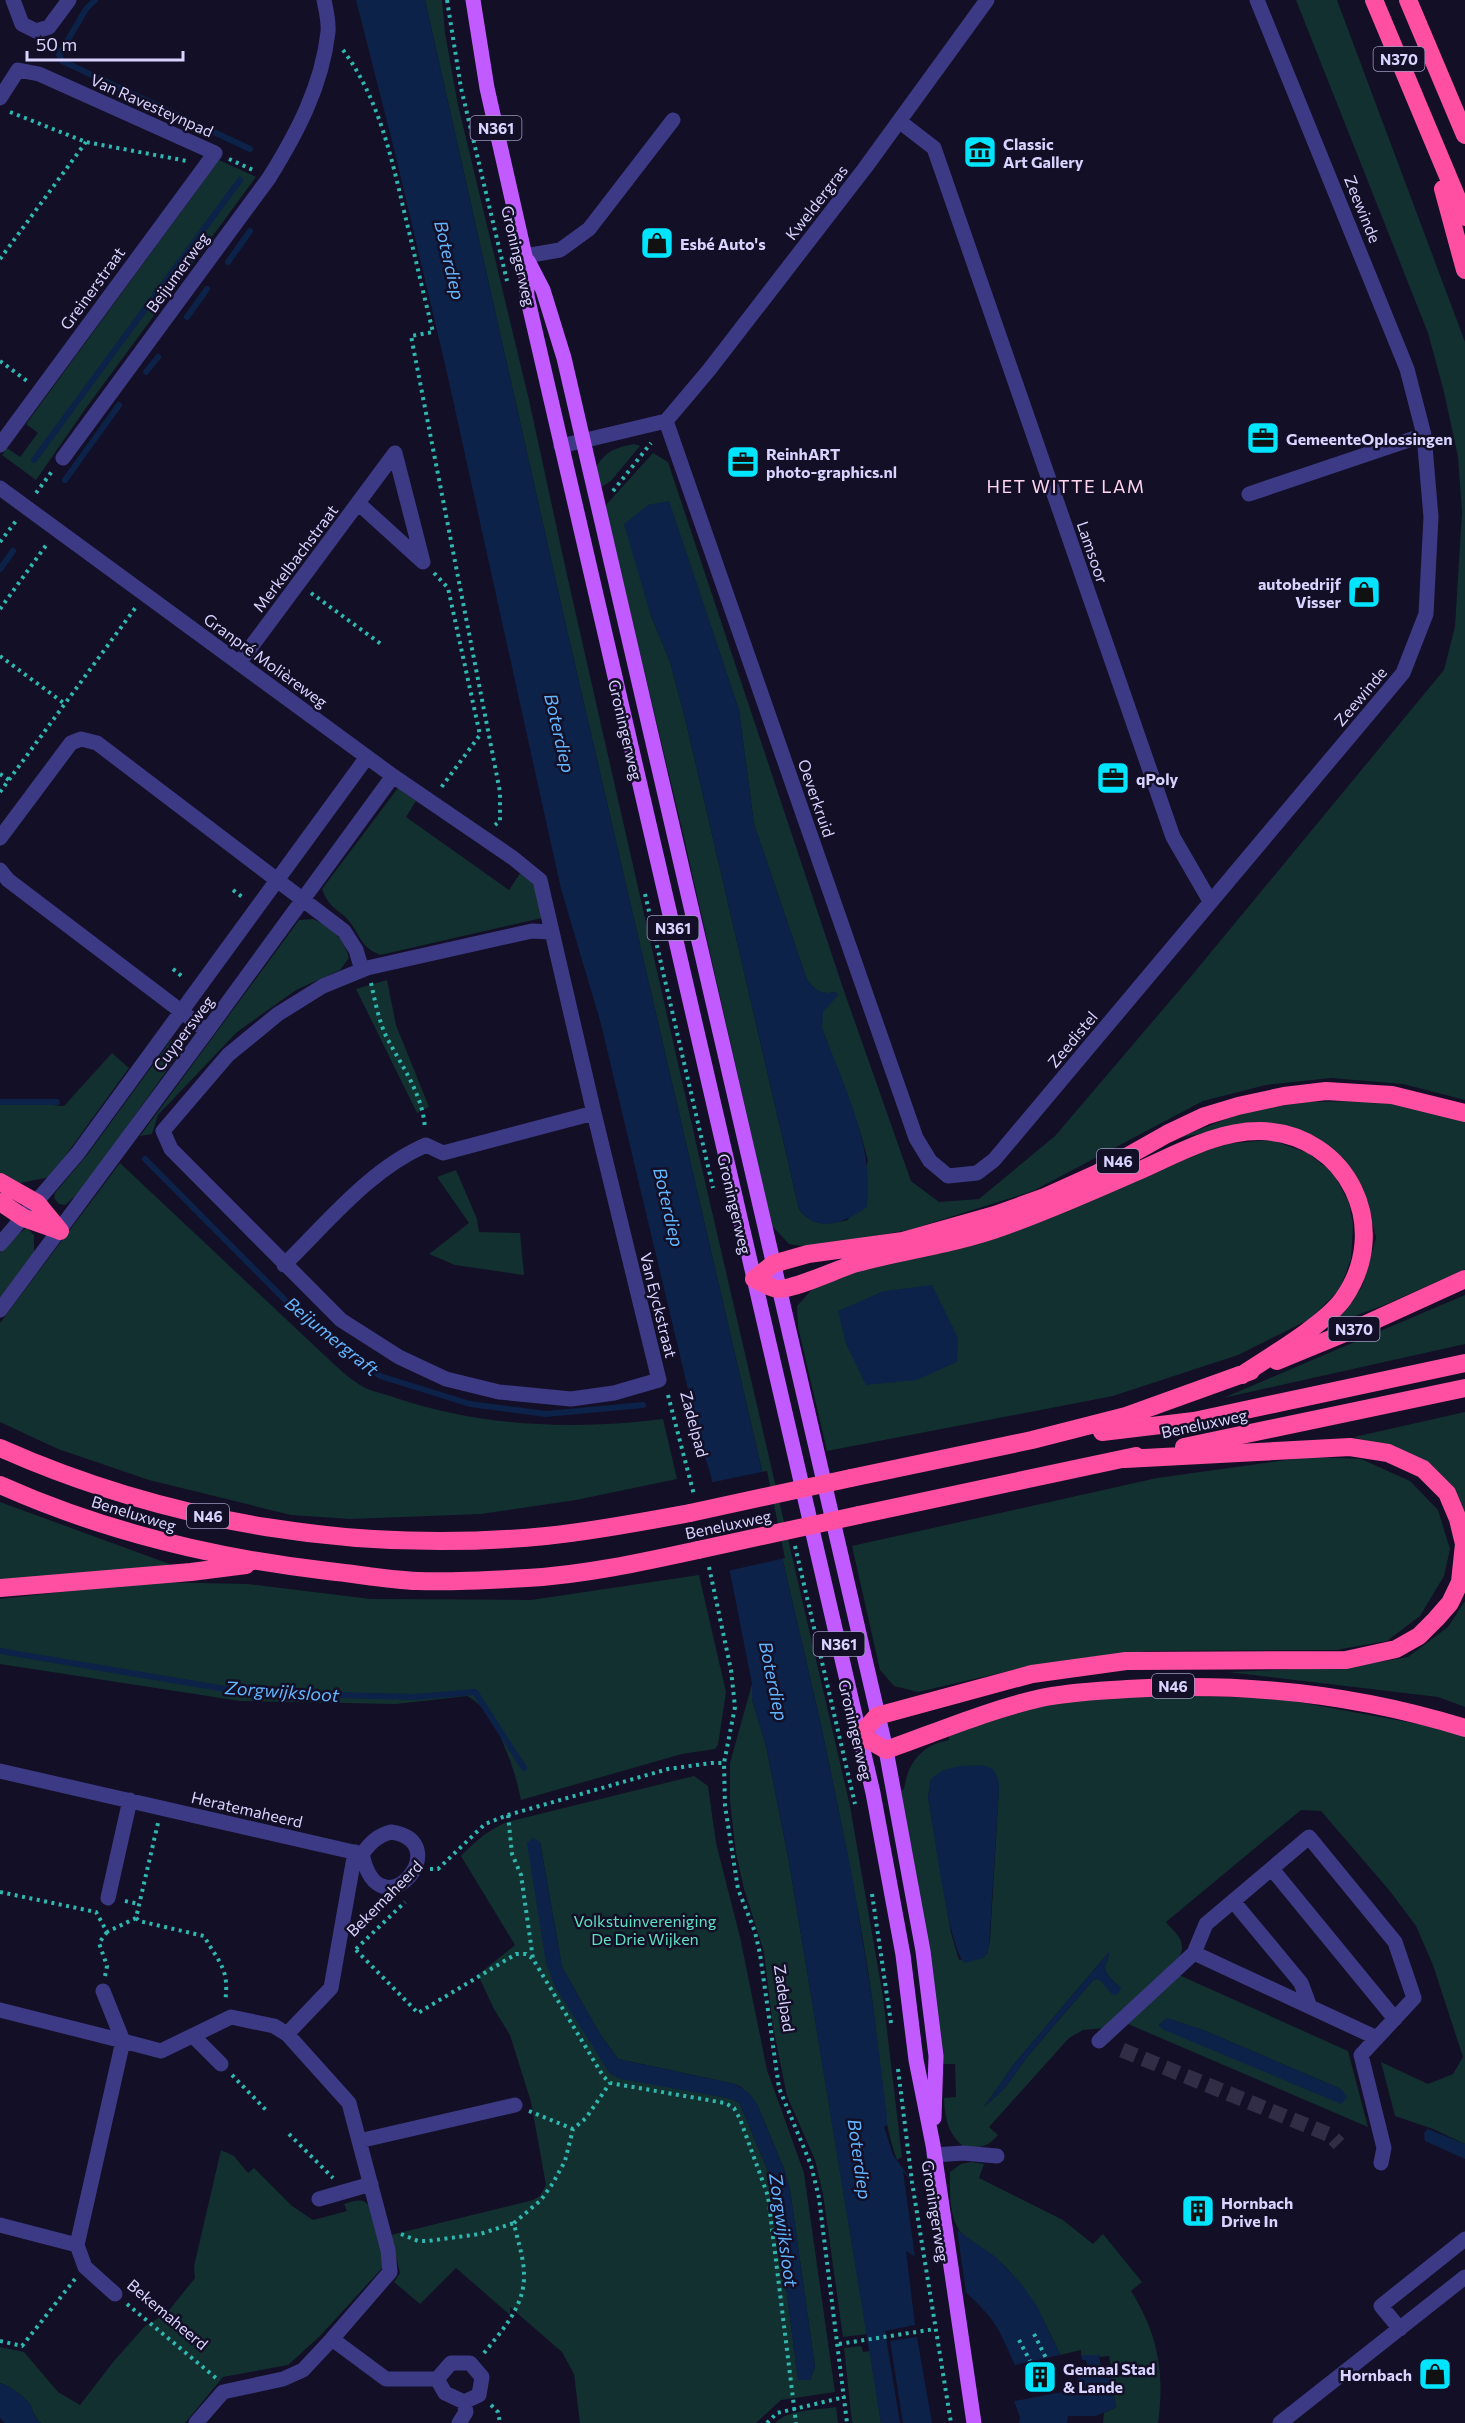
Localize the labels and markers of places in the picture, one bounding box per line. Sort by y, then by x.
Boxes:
museum icon: Classic Art Gallery [962,134,998,170]
place label: Classic Art Gallery [1003,134,1084,171]
shop icon: Esbé Auto's [639,225,675,261]
place label: Esbé Auto's [680,234,766,253]
office icon: GemeenteOplossingen [1245,420,1281,456]
place label: GemeenteOplossingen [1286,429,1452,448]
office icon: ReinhART photo-graphics.nl [725,444,761,480]
place label: ReinhART photo-graphics.nl [766,444,897,481]
place label: autobedrijf Visser [1258,574,1341,611]
shop icon: autobedrijf Visser [1346,574,1382,610]
office icon: qPoly [1095,760,1131,796]
place label: qPoly [1136,769,1178,788]
building icon: Hornbach Drive In [1180,2193,1216,2229]
place label: Hornbach Drive In [1221,2193,1293,2230]
shop icon: Hornbach [1417,2356,1453,2392]
building icon: Gemaal Stad & Lande [1022,2359,1058,2395]
place label: Gemaal Stad & Lande [1063,2359,1155,2396]
place label: Hornbach [1340,2365,1412,2384]

